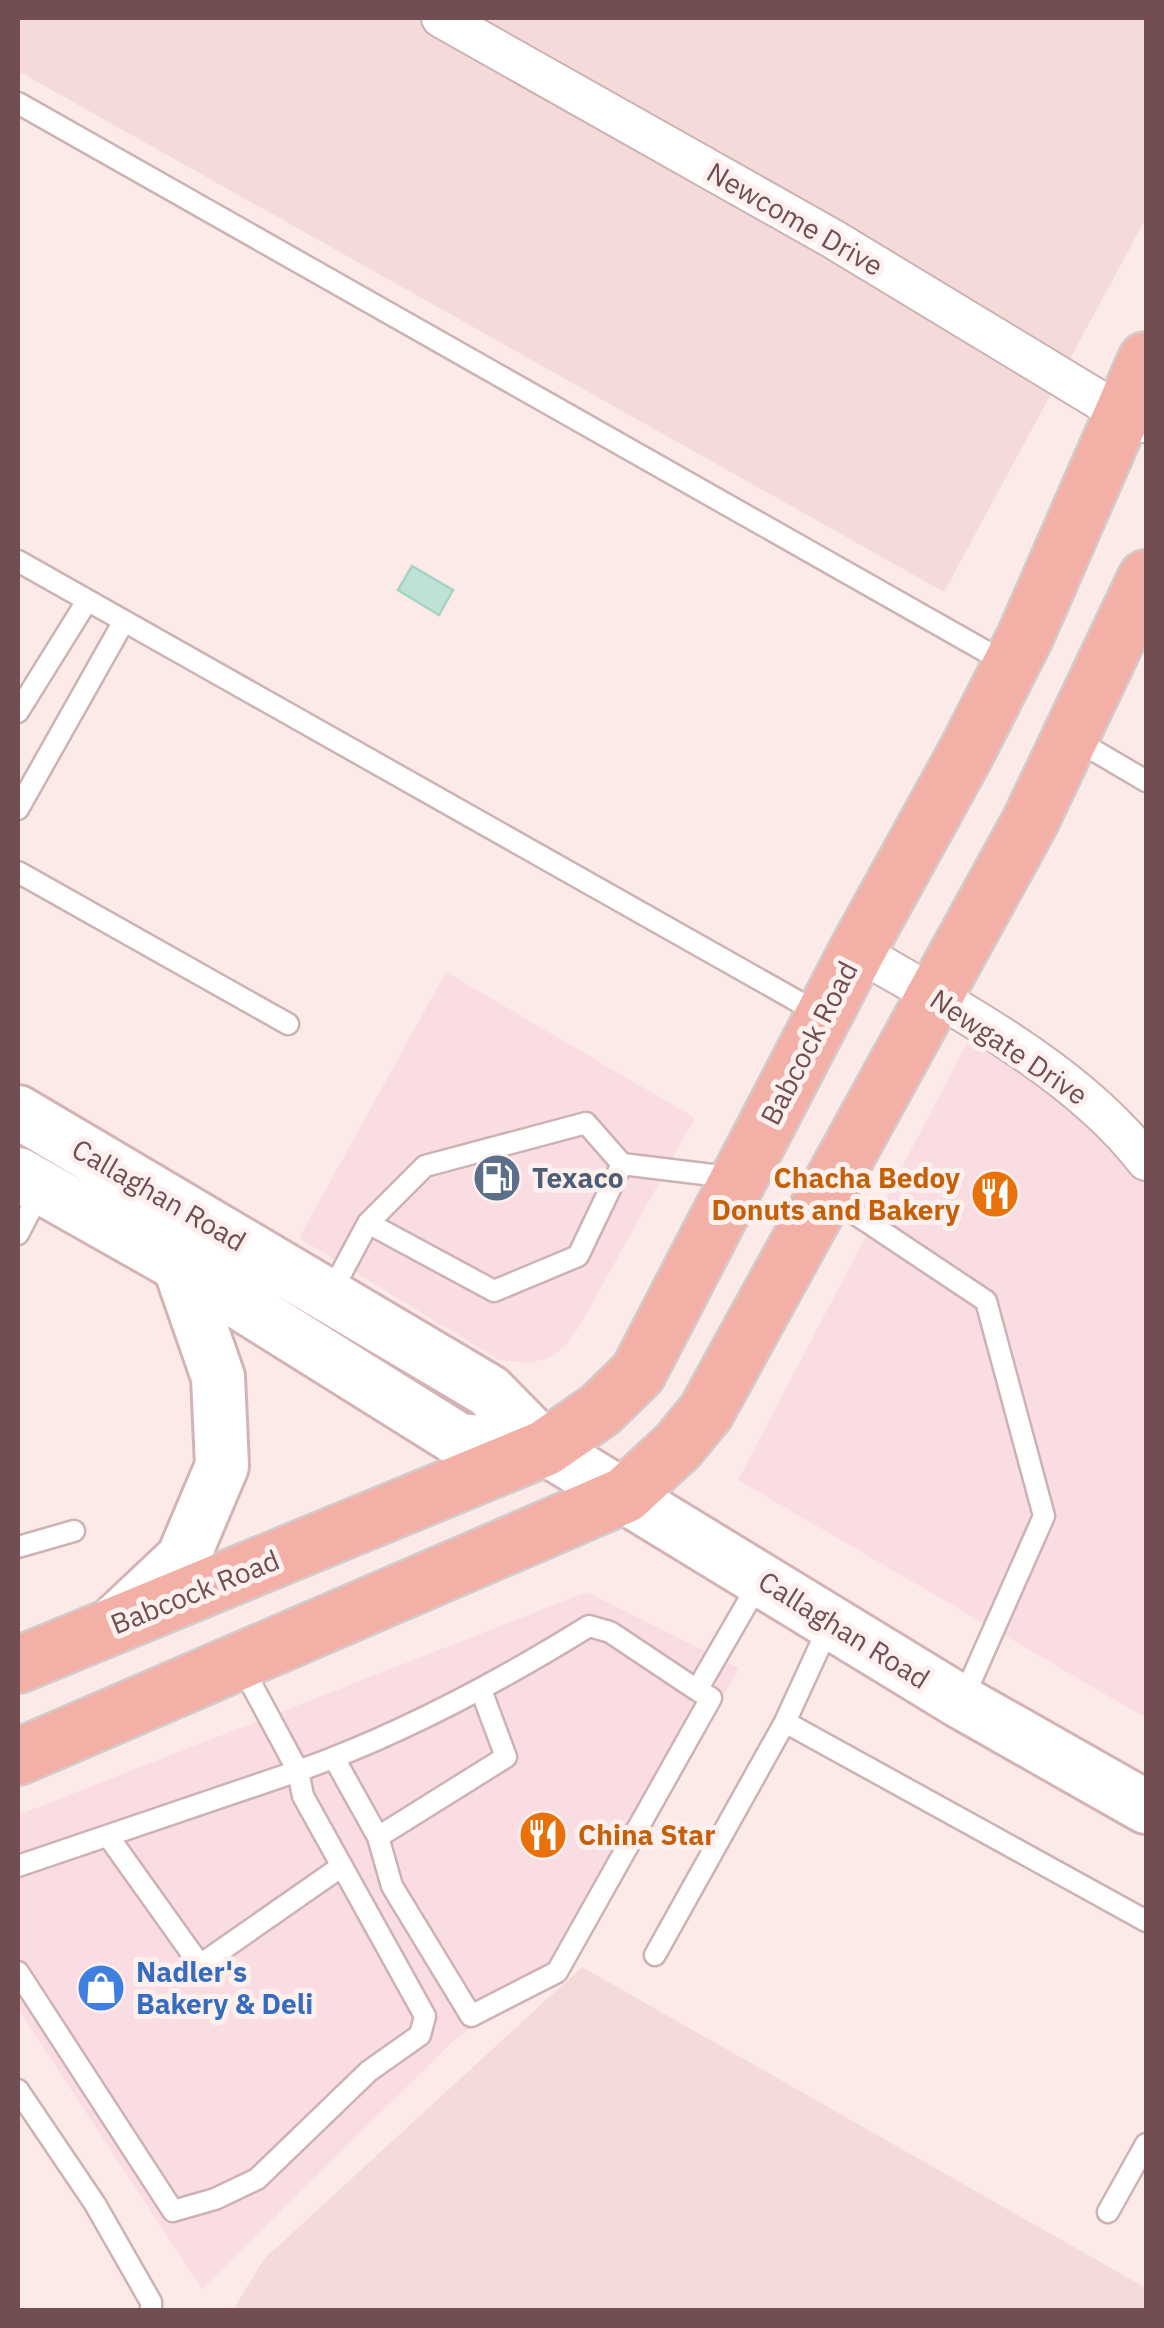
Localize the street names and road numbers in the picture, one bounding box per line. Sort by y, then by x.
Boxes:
street label: Newcome Drive [701,153,890,284]
street label: Babcock Road [751,955,866,1131]
street label: Newgate Drive [923,980,1095,1113]
street label: Callaghan Road [66,1130,253,1259]
street label: Babcock Road [105,1541,285,1642]
street label: Callaghan Road [752,1562,937,1697]

